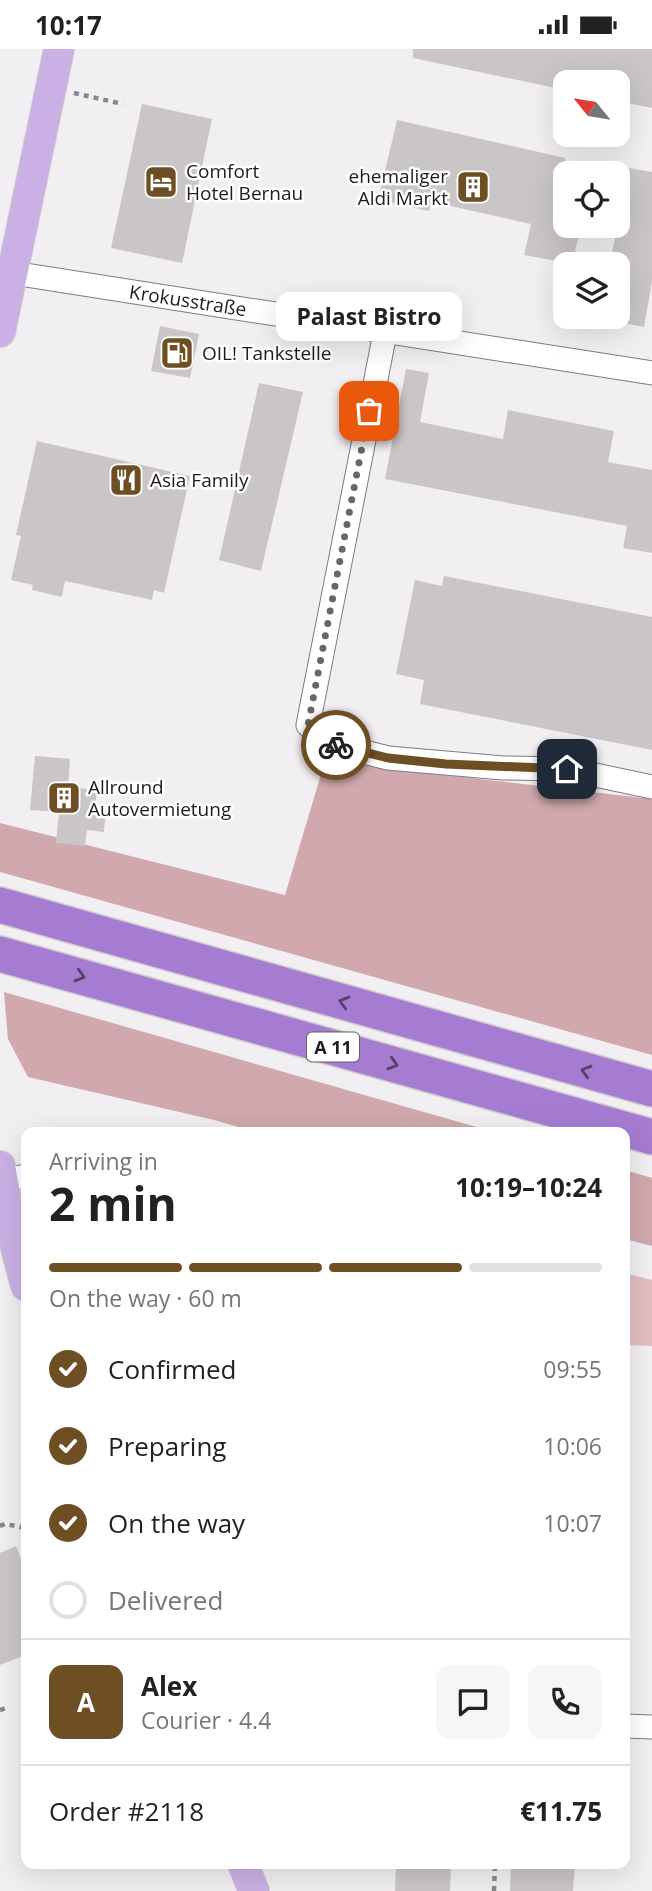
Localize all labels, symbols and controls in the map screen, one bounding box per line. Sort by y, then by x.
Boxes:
text: 10:17 [35,7,102,43]
north arrow [553,70,630,147]
map controls [553,70,630,329]
place label: Comfort Hotel Bernau [186,158,303,206]
button: locate [553,161,630,238]
hotel icon: Comfort Hotel Bernau [142,163,180,201]
place label: ehemaliger Aldi Markt [349,163,448,211]
building icon: ehemaliger Aldi Markt [454,168,492,206]
button: layers [553,252,630,329]
street label: Krokusstraße [127,278,248,322]
callout: Palast Bistro [276,292,462,341]
text: Palast Bistro [296,300,442,332]
fuel station icon: OIL! Tankstelle [158,334,196,372]
place label: OIL! Tankstelle [202,340,331,366]
pin [339,381,399,441]
icon: bag [350,392,388,430]
restaurant icon: Asia Family [107,461,145,499]
place label: Asia Family [150,467,249,493]
courier [301,710,371,780]
icon: bike [317,726,355,764]
pin [537,739,597,799]
icon: home [548,750,586,788]
place label: Allround Autovermietung [88,774,231,822]
building icon: Allround Autovermietung [45,779,83,817]
one-way arrow [73,968,85,983]
one-way arrow [338,996,350,1011]
road number: A 11 [307,1033,359,1062]
one-way arrow [387,1056,399,1070]
one-way arrow [581,1065,593,1079]
text: Arriving in [49,1145,158,1177]
text: 10:19–10:24 [455,1169,602,1205]
text: 2 min [49,1172,177,1234]
text: On the way · 60 m [49,1282,242,1314]
icon: check [49,1350,87,1388]
text: Confirmed [108,1351,236,1387]
text: 09:55 [543,1353,602,1385]
icon: check [49,1427,87,1465]
text: Preparing [108,1428,226,1464]
text: 10:06 [543,1430,602,1462]
icon: check [49,1504,87,1542]
text: On the way [108,1505,245,1541]
text: 10:07 [543,1507,602,1539]
text: Delivered [108,1582,223,1618]
button: chat [436,1665,510,1739]
button: phone [528,1665,602,1739]
text: Alex [141,1668,197,1704]
text: A [77,1684,95,1720]
text: Courier · 4.4 [141,1704,271,1736]
text: Order #2118 [49,1793,204,1829]
text: €11.75 [520,1793,602,1829]

